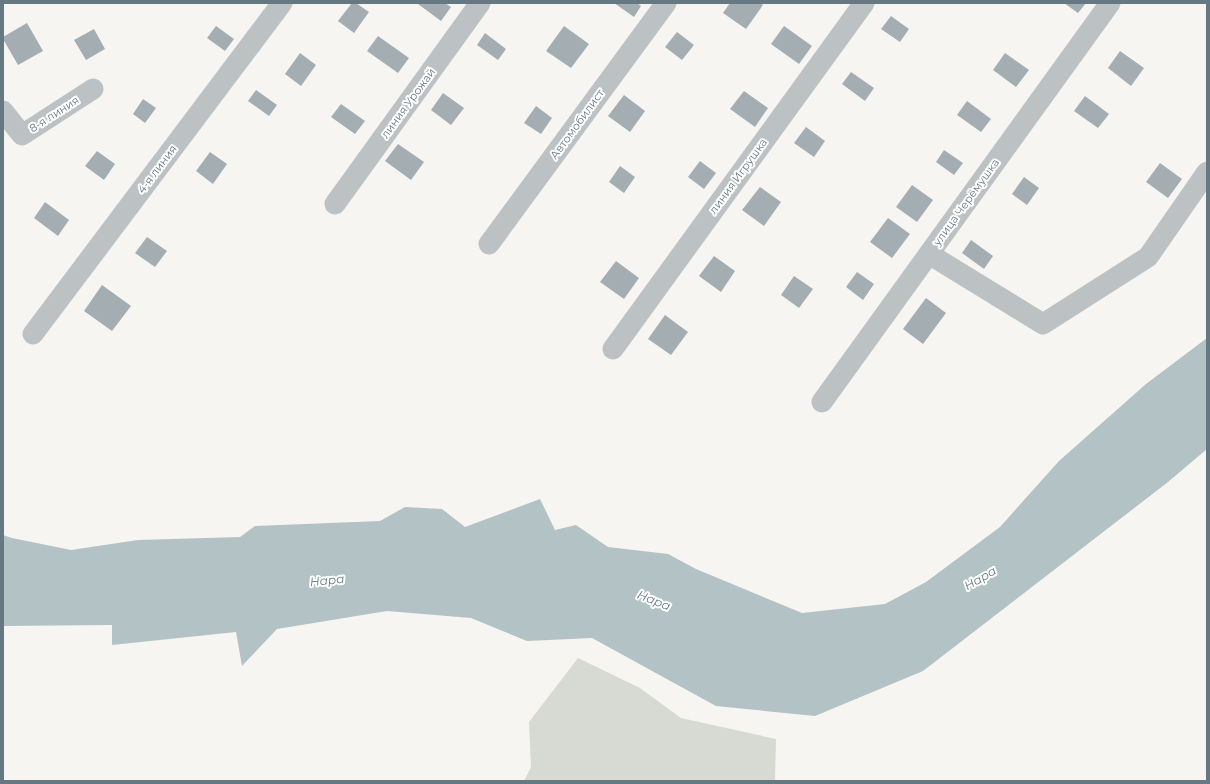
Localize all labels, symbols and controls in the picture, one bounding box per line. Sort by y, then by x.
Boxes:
street label: линия Урожай [378,65,438,141]
street label: Автомобилист [547,86,608,162]
street label: 8-я линия [26,93,82,135]
street label: линия Игрушка [706,136,770,216]
street label: 4-я линия [134,142,180,196]
street label: улица Черёмушка [929,156,1002,249]
water label: Нара [961,563,999,593]
water label: Нара [309,571,345,589]
water label: Нара [635,587,673,613]

